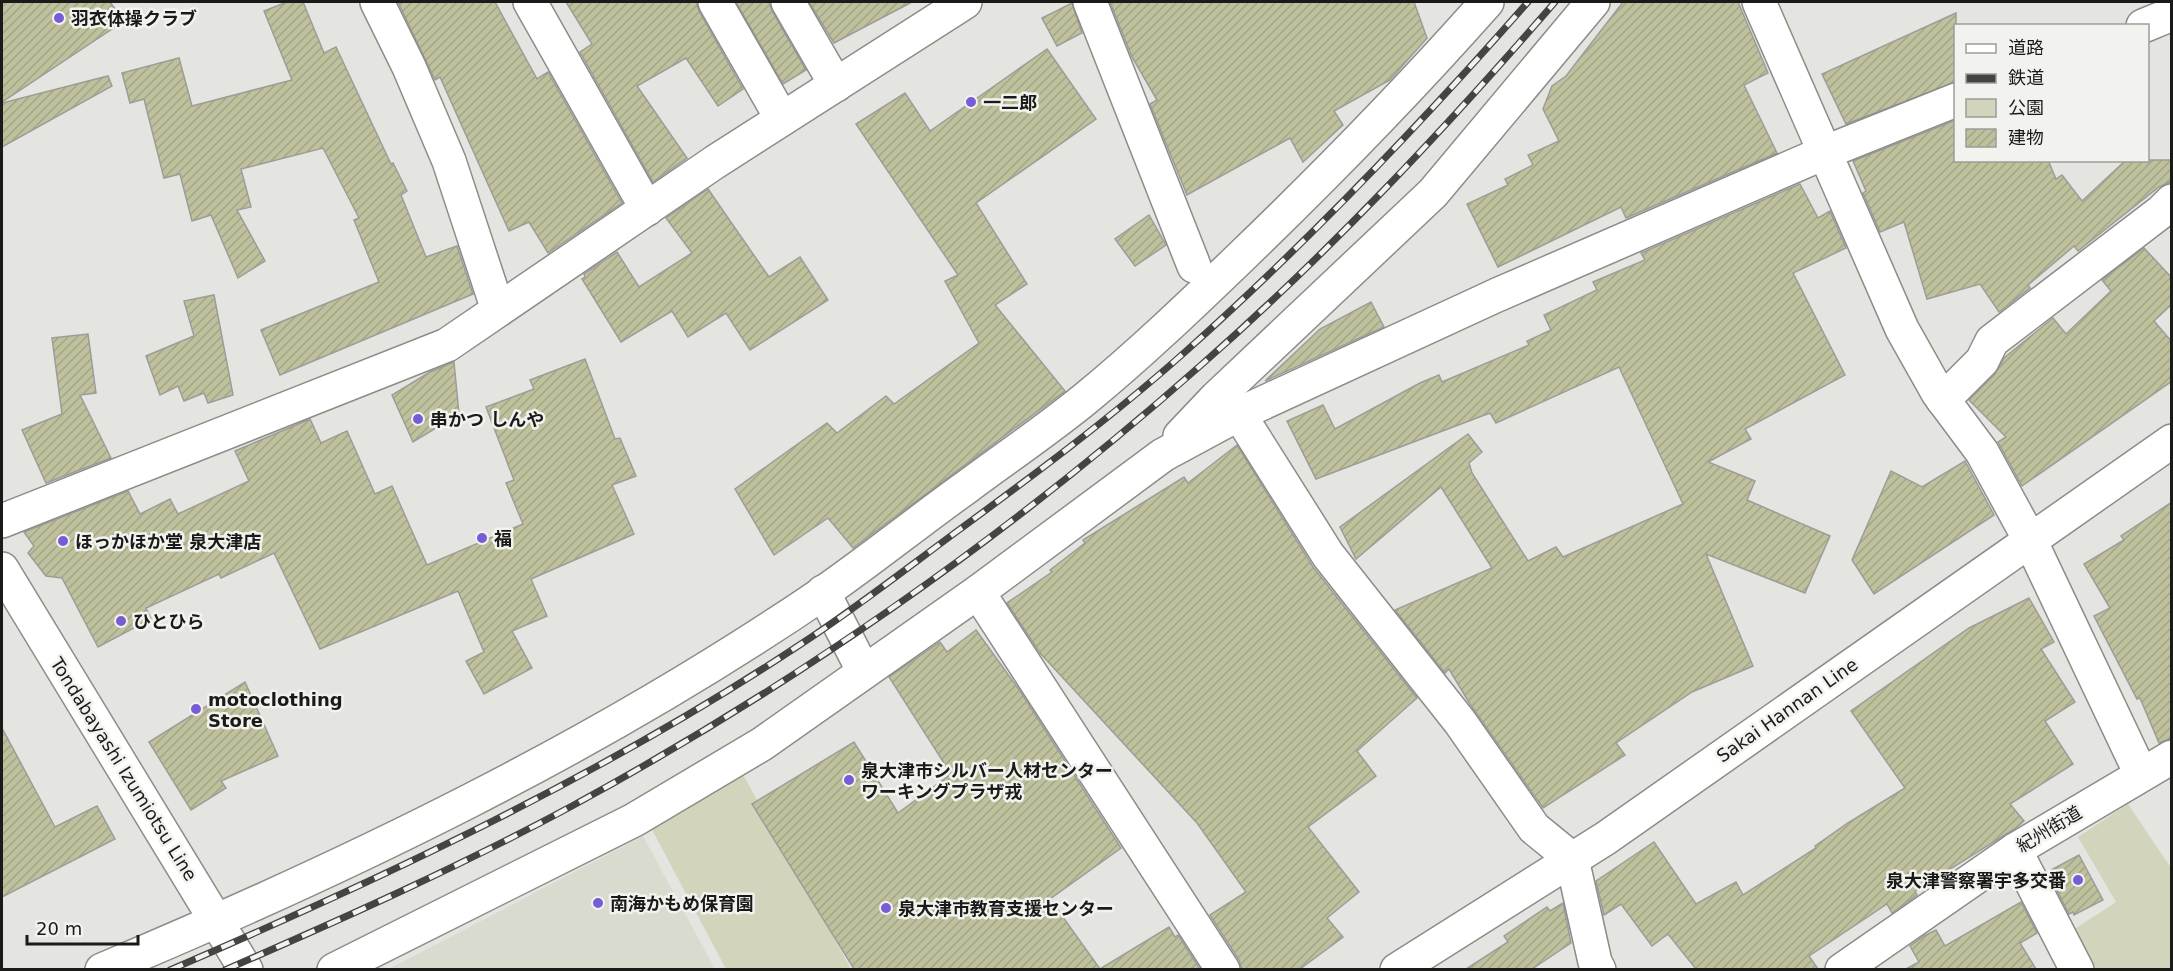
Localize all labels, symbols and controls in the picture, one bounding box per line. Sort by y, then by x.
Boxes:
place label: 羽衣体操クラブ [71,8,197,29]
marker: 羽衣体操クラブ [52,11,66,25]
legend [1954,24,2149,162]
text: 道路 [2008,37,2044,58]
text: 鉄道 [2008,67,2044,88]
place label: 一二郎 [983,92,1037,113]
marker: 一二郎 [964,95,978,109]
text: 公園 [2008,97,2044,118]
text: 建物 [2008,127,2044,148]
place label: 串かつ しんや [430,409,544,430]
marker: 串かつ しんや [411,412,425,426]
place label: 福 [494,528,512,549]
place label: ほっかほか堂 泉大津店 [75,531,261,552]
marker: 福 [475,531,489,545]
marker: ほっかほか堂 泉大津店 [56,534,70,548]
place label: ひとひら [133,611,204,632]
marker: ひとひら [114,614,128,628]
street label: Tondabayashi Izumiotsu Line [46,653,202,884]
street label: Sakai Hannan Line [1712,653,1862,767]
place label: motoclothing Store [208,689,343,731]
marker: motoclothing Store [189,702,203,716]
place label: 泉大津市シルバー人材センター ワーキングプラザ戎 [861,760,1113,802]
marker: 泉大津市シルバー人材センター ワーキングプラザ戎 [842,773,856,787]
street label: 紀州街道 [2013,801,2085,857]
place label: 泉大津警察署宇多交番 [1886,870,2066,891]
marker: 泉大津警察署宇多交番 [2071,873,2085,887]
place label: 南海かもめ保育園 [610,893,754,914]
marker: 南海かもめ保育園 [591,896,605,910]
place label: 泉大津市教育支援センター [898,898,1114,919]
marker: 泉大津市教育支援センター [879,901,893,915]
scale bar [27,908,138,946]
text: 20 m [36,918,82,939]

